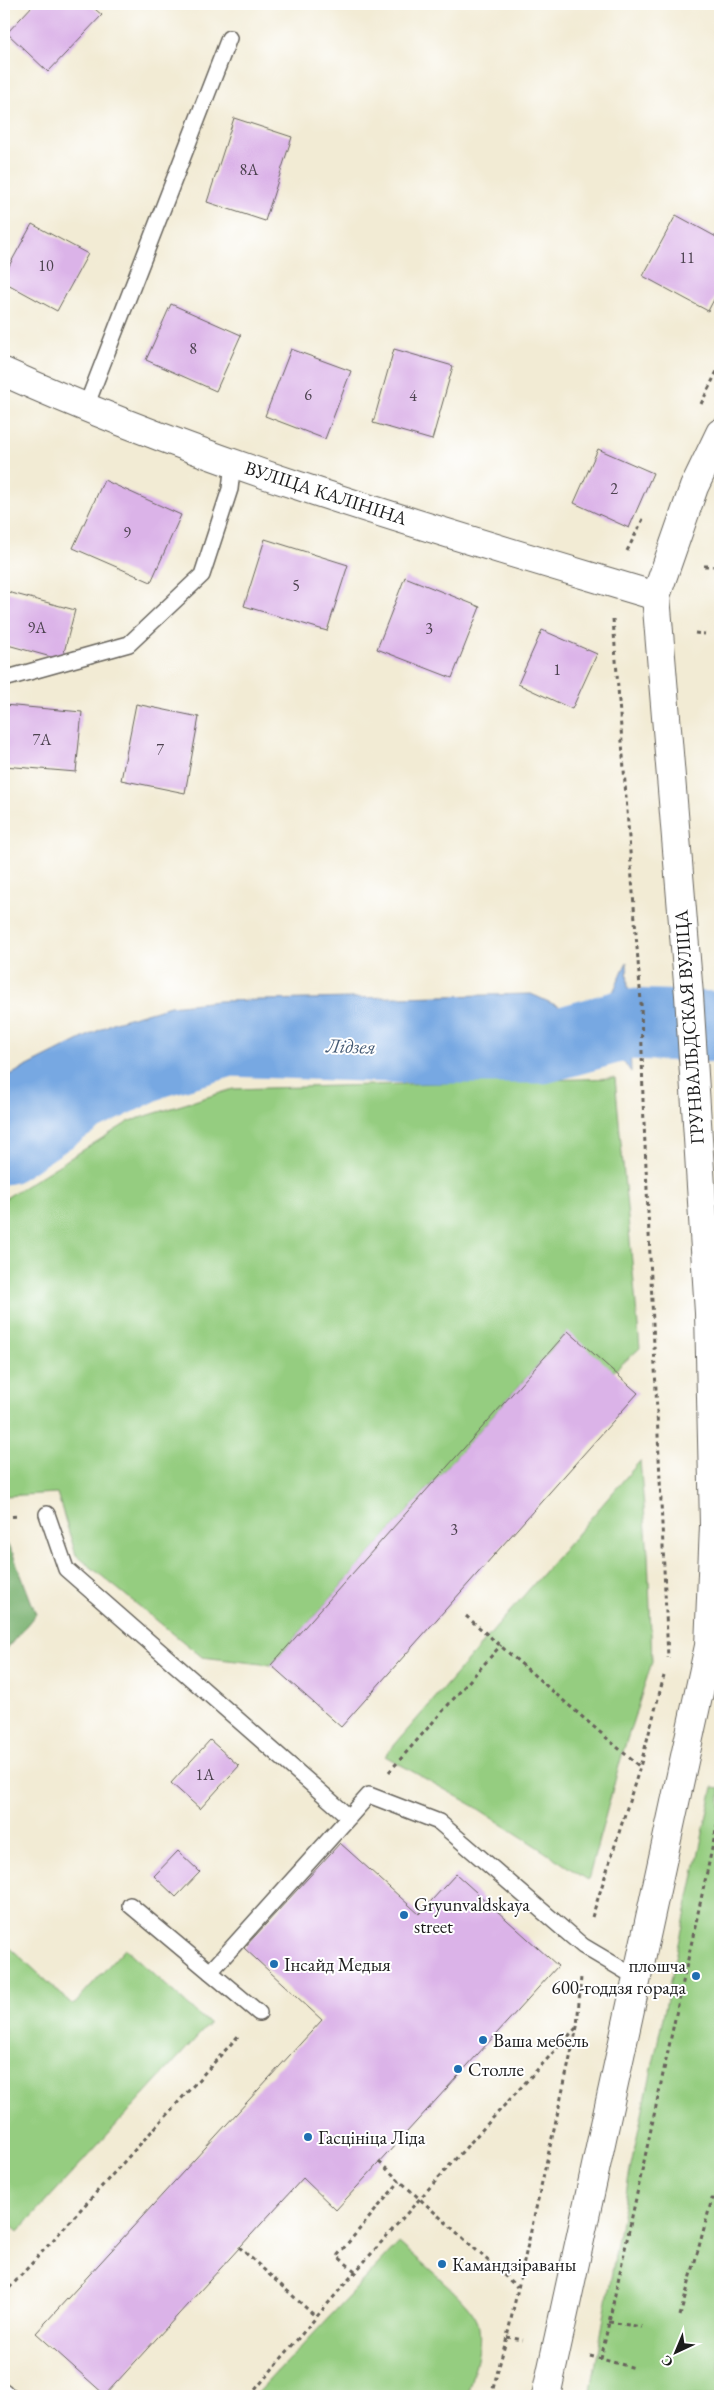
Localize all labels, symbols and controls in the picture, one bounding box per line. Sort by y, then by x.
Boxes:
house number: 8А [240,159,259,180]
house number: 11 [679,247,695,268]
house number: 10 [38,255,54,276]
house number: 8 [189,338,197,359]
house number: 6 [304,384,312,405]
house number: 4 [409,385,417,406]
street label: ВУЛІЦА КАЛІНІНА [242,455,411,531]
house number: 2 [610,478,618,499]
house number: 9 [123,522,131,543]
house number: 5 [292,575,300,596]
house number: 9А [28,617,47,638]
house number: 3 [425,618,433,639]
house number: 1 [553,659,561,680]
house number: 7А [33,729,52,750]
house number: 7 [156,739,164,760]
street label: ГРУНВАЛЬДСКАЯ ВУЛІЦА [668,908,710,1145]
water label: Лідзея [325,1032,376,1060]
house number: 3 [450,1519,458,1540]
house number: 1А [196,1764,215,1785]
place label: Gryunvaldskaya street [414,1892,530,1939]
marker: Gryunvaldskaya street [398,1909,410,1921]
place label: Інсайд Медыя [284,1952,391,1977]
place label: плошча 600-годдзя горада [552,1953,686,2000]
marker: Інсайд Медыя [268,1958,280,1970]
marker: плошча 600-годдзя горада [690,1970,702,1982]
place label: Ваша мебель [493,2028,589,2053]
marker: Ваша мебель [477,2034,489,2046]
place label: Столле [468,2057,524,2082]
marker: Столле [452,2063,464,2075]
place label: Гасцініца Ліда [318,2125,426,2150]
marker: Гасцініца Ліда [302,2131,314,2143]
place label: Камандзіраваны [452,2252,577,2277]
marker: Камандзіраваны [436,2258,448,2270]
north arrow [652,2328,702,2378]
text: С [657,2351,677,2371]

